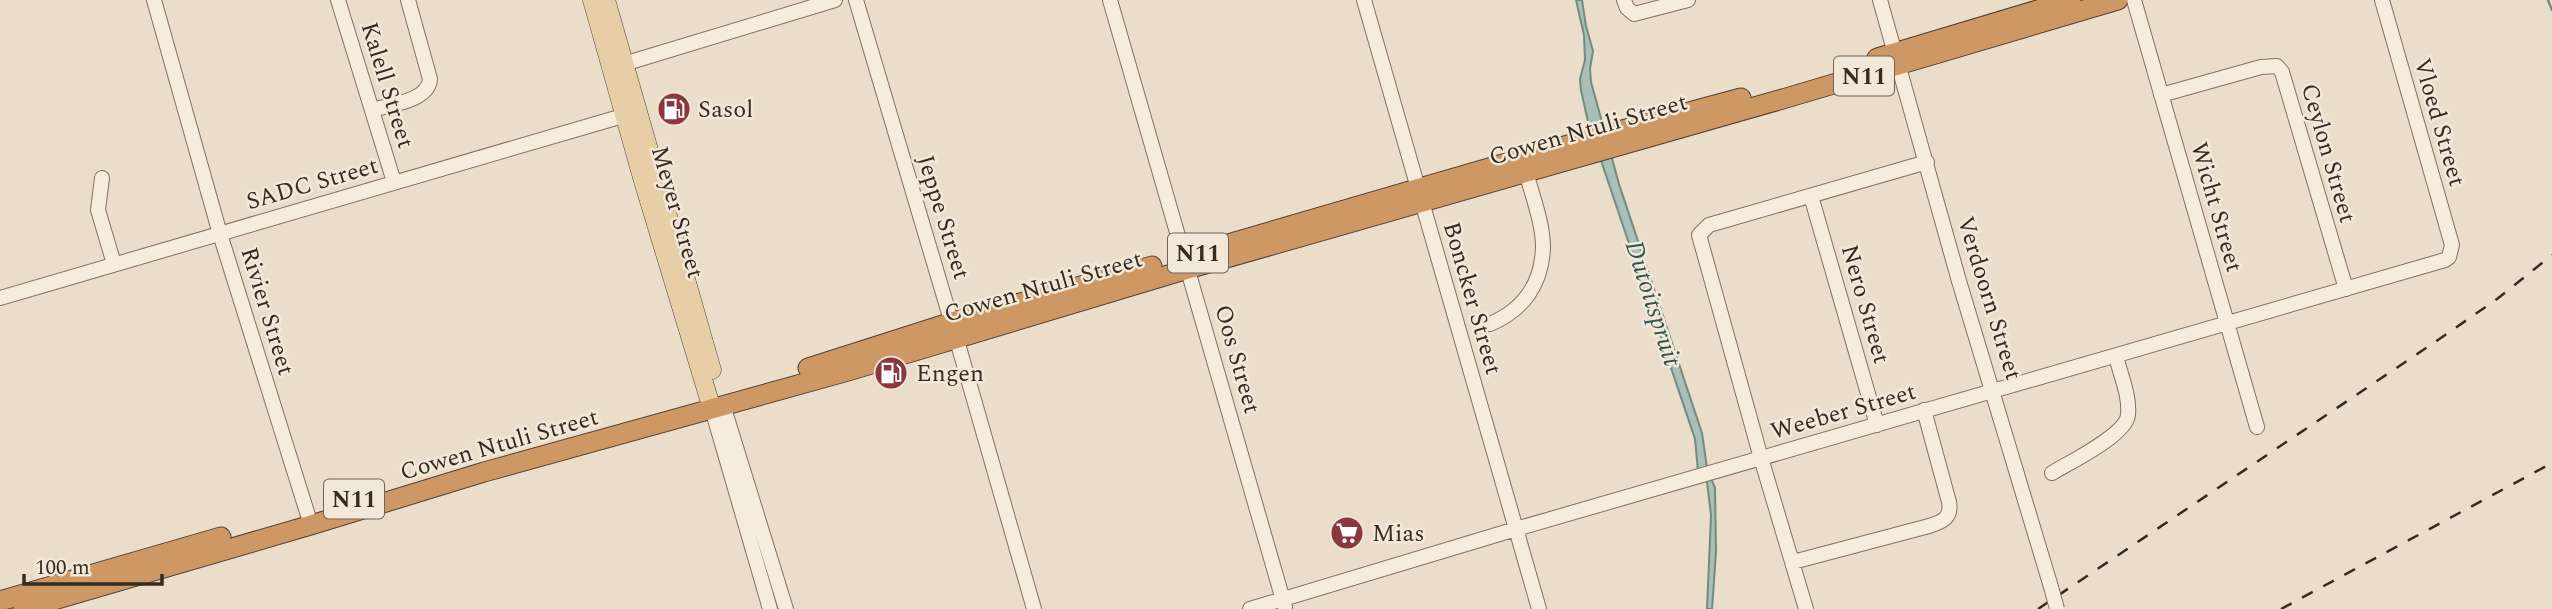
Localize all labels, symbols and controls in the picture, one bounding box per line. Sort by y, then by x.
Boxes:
street label: Kalell Street [351,18,423,153]
street label: Vloed Street [2404,54,2475,191]
road number: N11 [1834,57,1894,96]
street label: Ceylon Street [2291,79,2365,227]
street label: Cowen Ntuli Street [1485,84,1692,175]
fuel station icon: Sasol [655,90,693,128]
place label: Sasol [698,92,753,128]
street label: Wicht Street [2180,138,2252,277]
street label: Meyer Street [641,142,713,283]
street label: SADC Street [242,148,382,220]
street label: Jeppe Street [907,151,979,284]
street label: Verdoorn Street [1947,212,2031,385]
street label: Boncker Street [1433,218,1511,379]
road number: N11 [1168,234,1228,272]
water label: Dutoitspruit [1614,235,1692,372]
street label: Cowen Ntuli Street [940,241,1147,332]
street label: Nero Street [1831,241,1899,368]
street label: Rivier Street [230,243,304,380]
street label: Oos Street [1204,301,1270,418]
fuel station icon: Engen [872,354,910,392]
place label: Engen [916,356,984,392]
street label: Weeber Street [1766,374,1920,450]
street label: Cowen Ntuli Street [396,399,603,490]
road number: N11 [324,480,384,519]
supermarket icon: Mias [1328,514,1366,552]
place label: Mias [1372,516,1425,552]
scale bar [24,542,163,586]
text: 100 m [35,552,90,584]

